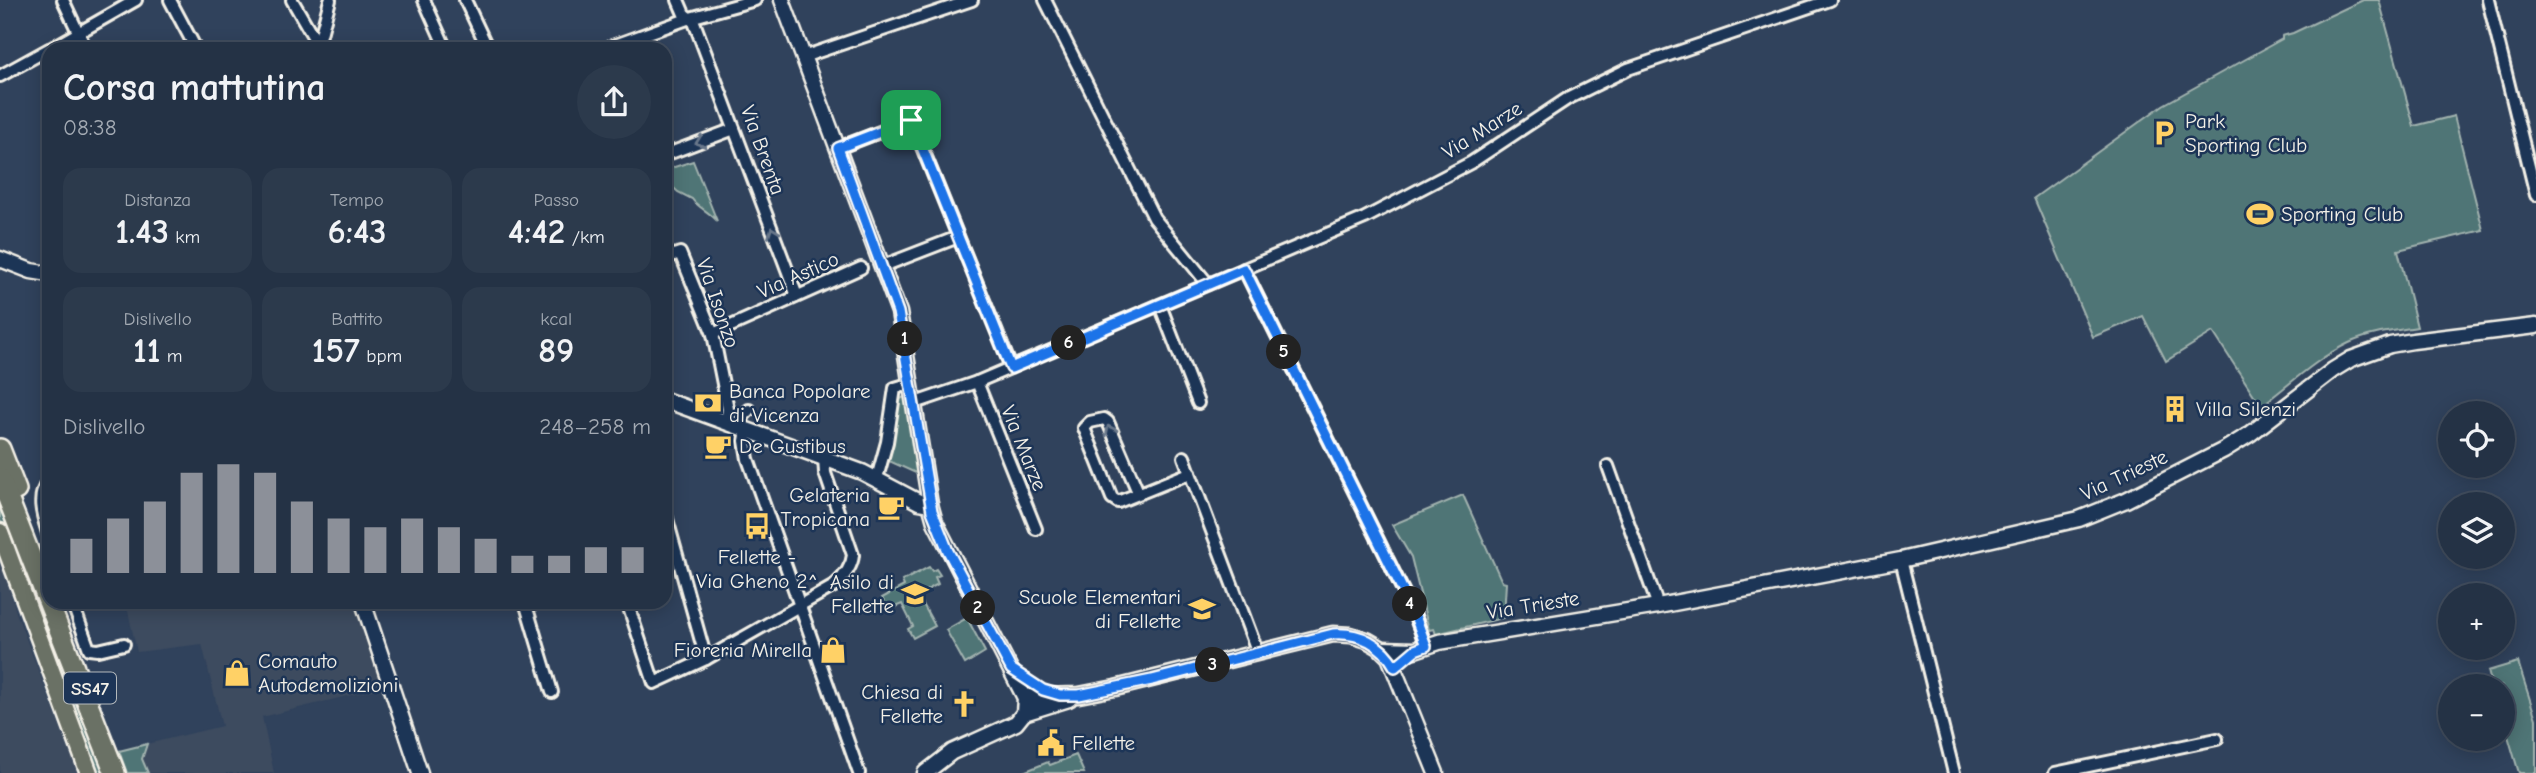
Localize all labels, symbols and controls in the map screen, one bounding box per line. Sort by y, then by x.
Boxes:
button: share [577,65,651,139]
text: Corsa mattutina [63,66,326,110]
pin [881,90,941,150]
street label: Via Marze [1438,96,1526,164]
icon: arrive [892,101,930,139]
street label: Via Brenta [736,102,790,198]
place label: Park Sporting Club [2185,109,2307,157]
text: 08:38 [63,114,117,141]
parking icon: Park Sporting Club [2149,118,2179,148]
one-way arrow [694,134,706,148]
text: Distanza [124,189,191,211]
text: Tempo [330,189,384,211]
text: Passo [534,189,579,211]
sports icon: Sporting Club [2245,199,2275,229]
place label: Sporting Club [2281,202,2403,226]
text: 1.43 [115,211,169,252]
text: 6:43 [327,211,387,252]
text: 4:42 [508,211,565,252]
text: km [169,226,200,248]
text: /km [565,226,605,248]
one-way arrow [767,226,781,238]
street label: Via Astico [753,246,843,304]
street label: Via Isonzo [691,255,745,351]
text: Dislivello [124,308,192,330]
text: Battito [331,308,383,330]
text: kcal [540,308,572,330]
pin: 1 [888,322,922,356]
pin: 6 [1052,326,1086,360]
text: 1 [901,327,908,349]
text: 11 [133,330,160,371]
text: 157 [312,330,360,371]
text: 89 [538,330,574,371]
text: 6 [1064,331,1073,353]
pin: 5 [1266,334,1302,370]
text: 5 [1278,340,1289,362]
text: m [160,345,182,367]
text: bpm [360,345,402,367]
place label: Banca Popolare di Vicenza [729,379,871,427]
bank icon: Banca Popolare di Vicenza [693,388,723,418]
building icon: Villa Silenzi [2160,394,2190,424]
place label: Villa Silenzi [2196,397,2296,421]
map controls [2438,401,2515,751]
button: locate [2438,401,2515,478]
street label: Via Marze [996,402,1052,494]
text: Dislivello [63,413,145,440]
text: 248–258 m [539,413,651,440]
one-way arrow [1105,425,1119,438]
cafe icon: De Gustibus [703,431,733,461]
place label: De Gustibus [739,434,846,458]
street label: Via Trieste [2077,444,2171,506]
place label: Gelateria Tropicana [781,483,870,531]
cafe icon: Gelateria Tropicana [876,492,906,522]
button: layers [2438,492,2515,569]
bus stop icon: Fellette - Via Gheno 2^ [742,511,772,541]
place label: Fellette - Via Gheno 2^ [696,545,818,593]
place label: Asilo di Fellette [830,570,894,618]
school or university icon: Asilo di Fellette [900,579,930,609]
button: + [2438,583,2515,660]
place label: Scuole Elementari di Fellette [1019,585,1181,633]
pin: 4 [1392,586,1428,622]
street label: Via Trieste [1485,586,1581,624]
pin: 2 [960,590,996,626]
text: 4 [1405,592,1414,614]
school or university icon: Scuole Elementari di Fellette [1187,594,1217,624]
text: 2 [973,596,982,618]
shop icon: Fioreria Mirella [818,635,848,665]
place label: Fioreria Mirella [674,638,812,662]
pin: 3 [1196,648,1230,682]
place label: Comauto Autodemolizioni [258,649,398,697]
text: 3 [1208,653,1217,675]
shop icon: Comauto Autodemolizioni [222,658,252,688]
road number: SS47 [64,673,116,704]
button: − [2438,674,2515,751]
place label: Chiesa di Fellette [861,680,943,728]
church icon: Chiesa di Fellette [949,689,979,719]
public building icon: Fellette [1036,728,1066,758]
place label: Fellette [1072,731,1135,755]

